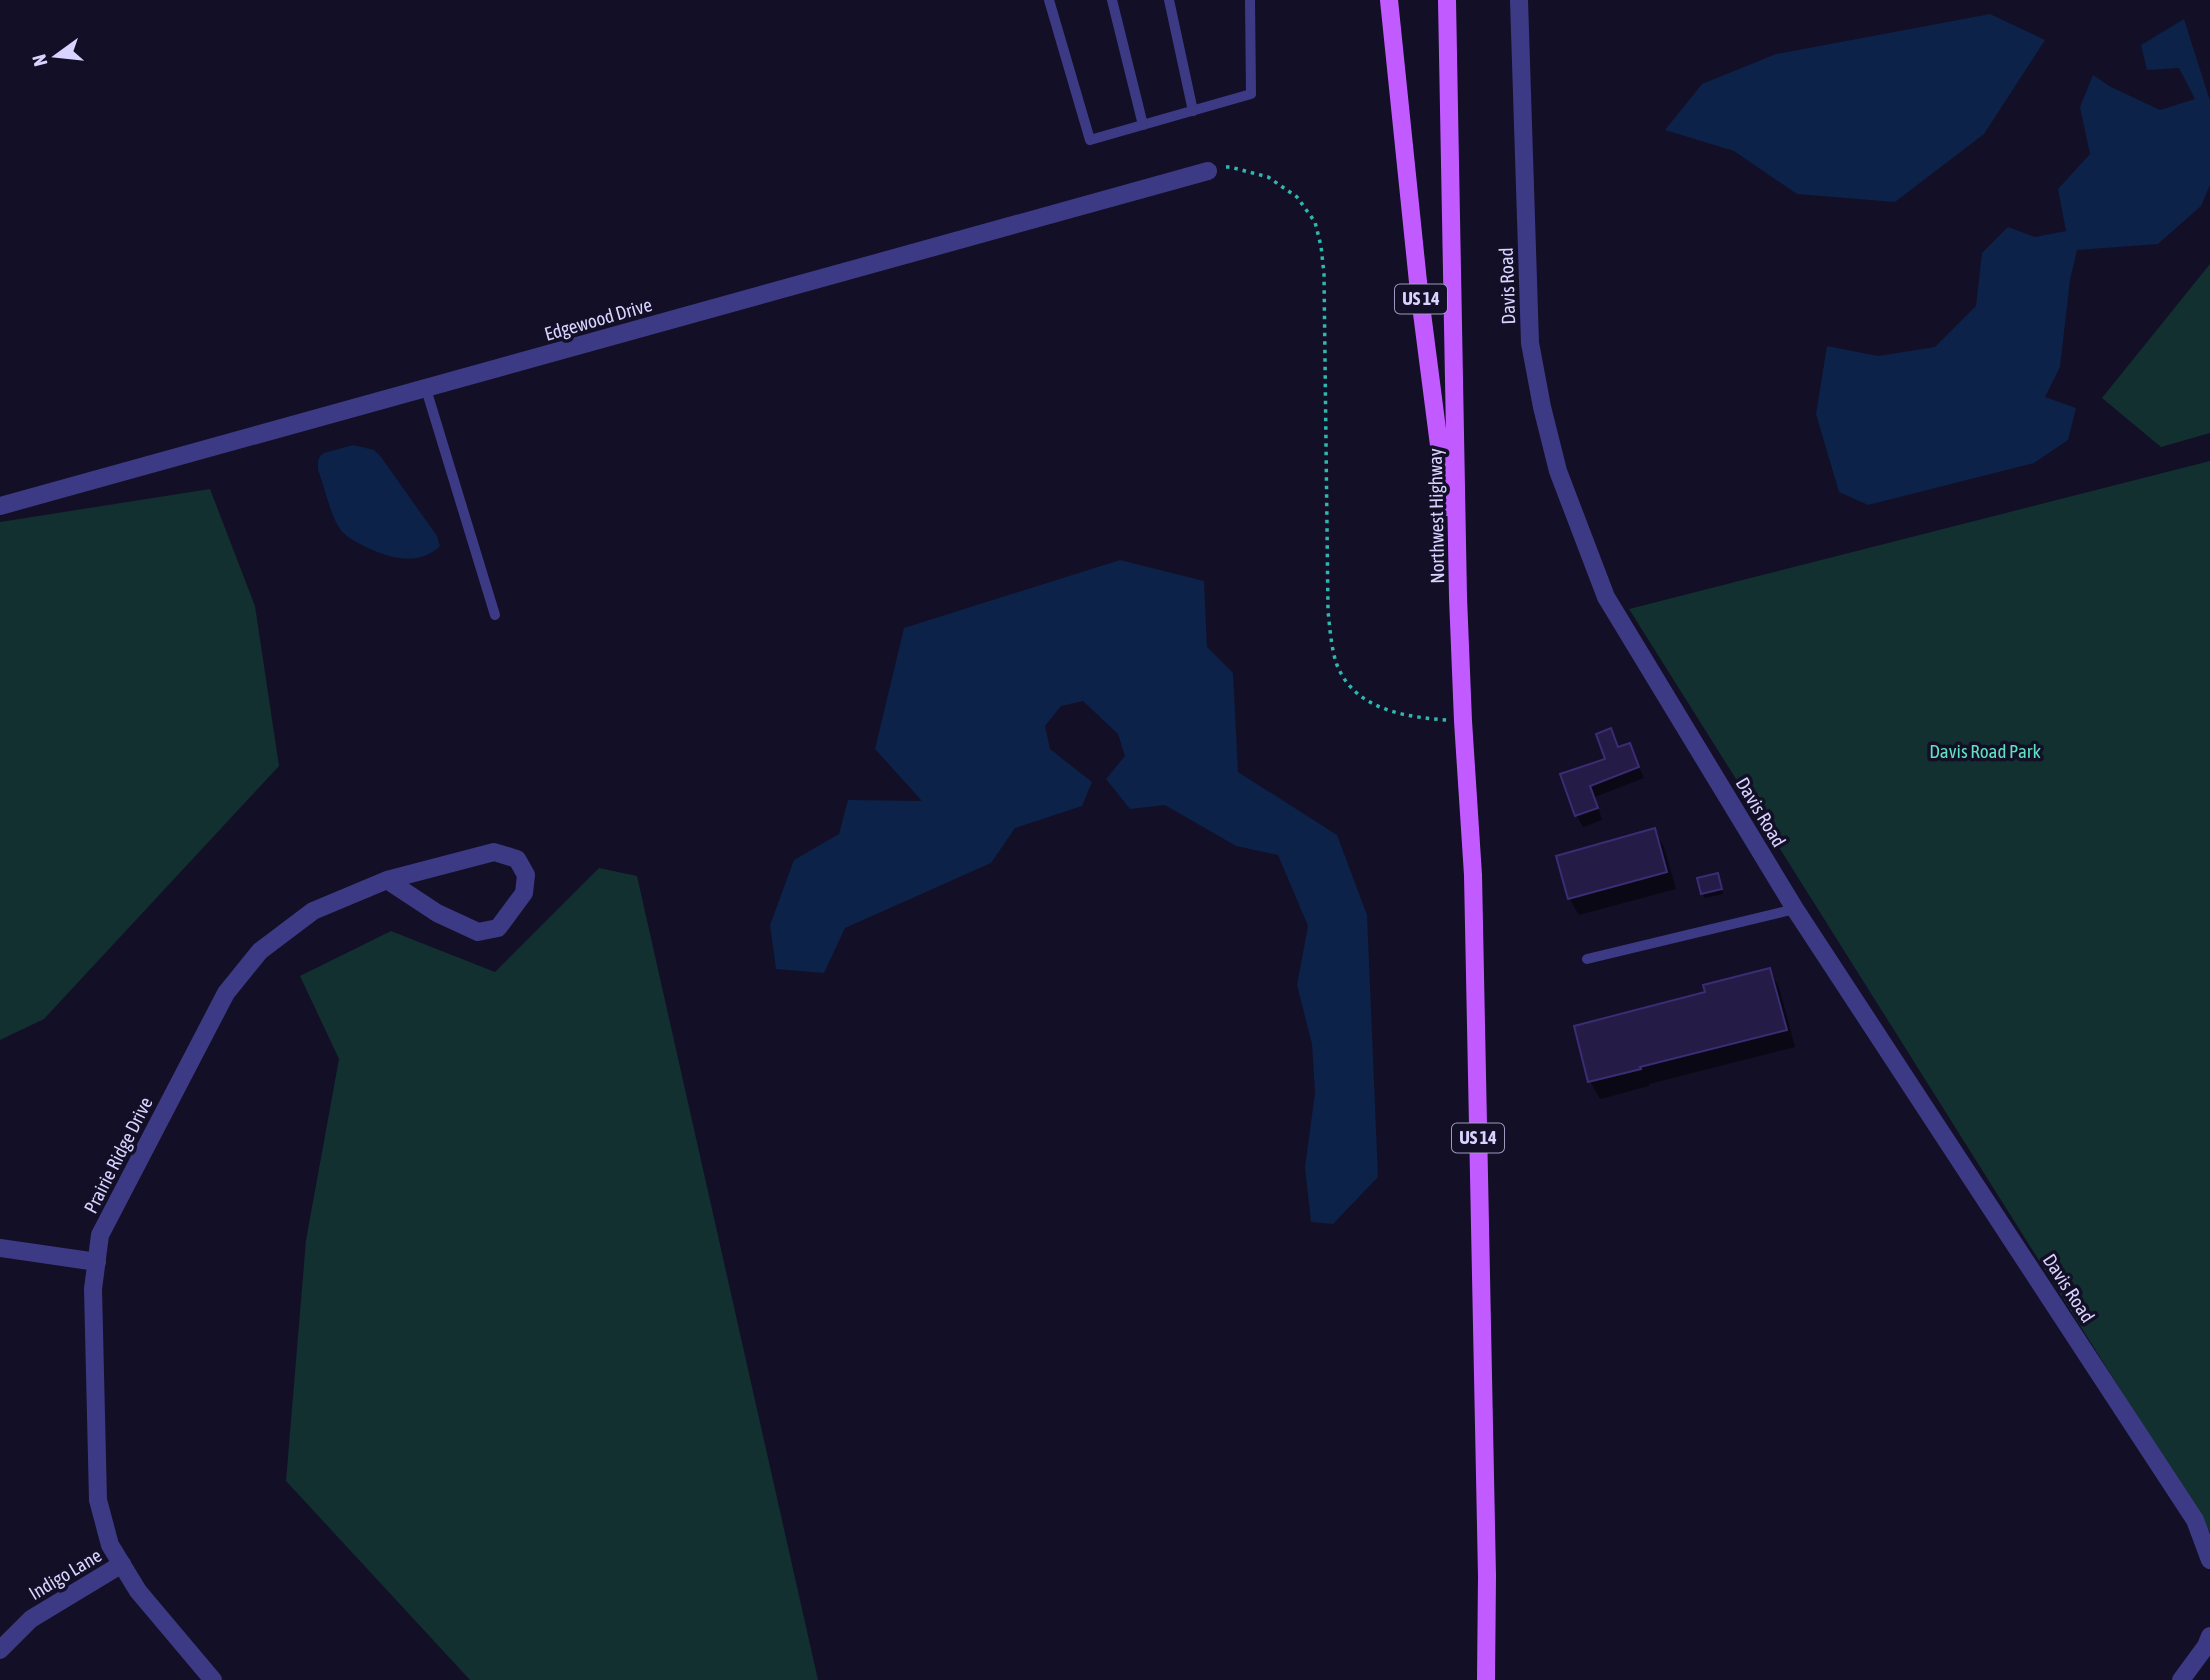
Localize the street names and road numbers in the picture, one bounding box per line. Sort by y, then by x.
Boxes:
street label: Davis Road [1495,247,1519,325]
road number: US 14 [1395,284,1447,314]
street label: Edgewood Drive [542,293,654,345]
street label: Northwest Highway [1424,448,1448,584]
street label: Davis Road [1732,773,1790,851]
street label: Prairie Ridge Drive [79,1093,157,1217]
road number: US 14 [1452,1124,1504,1153]
street label: Davis Road [2039,1250,2099,1326]
street label: Indigo Lane [25,1544,105,1604]

